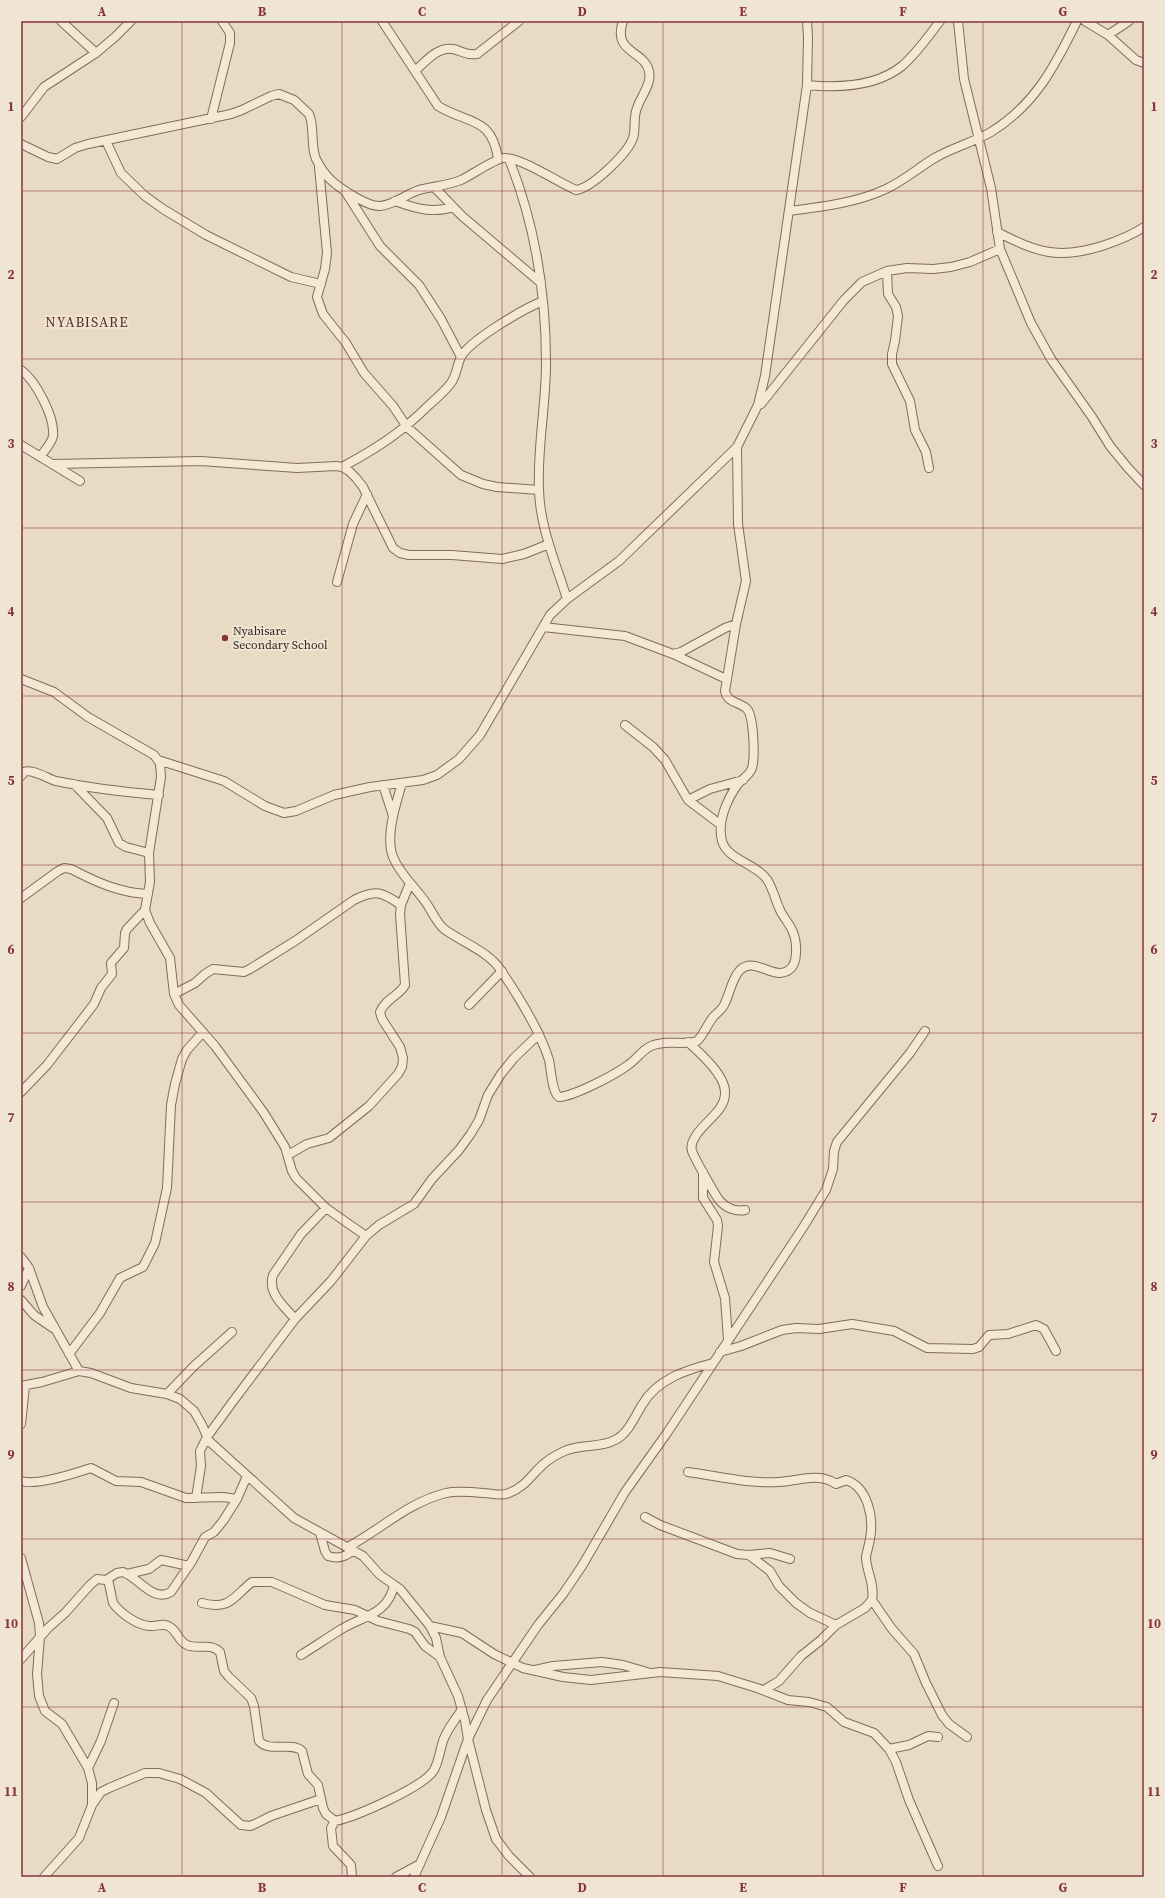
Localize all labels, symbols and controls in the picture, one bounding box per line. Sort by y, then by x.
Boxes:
text: A [98,3,107,20]
text: B [258,3,267,20]
text: C [418,3,426,20]
text: D [577,3,587,20]
text: E [739,3,747,20]
text: F [899,3,907,20]
text: G [1059,3,1068,20]
text: 1 [7,98,15,115]
text: 1 [1150,98,1158,115]
text: 2 [7,266,15,283]
text: 2 [1150,266,1158,283]
district label: NYABISARE [45,312,129,332]
text: 3 [7,435,15,452]
text: 3 [1150,435,1158,452]
text: 4 [7,603,15,620]
text: 4 [1150,603,1158,620]
place label: Nyabisare Secondary School [233,623,328,653]
marker: Nyabisare Secondary School [220,633,230,643]
text: 5 [7,772,15,789]
text: 5 [1150,772,1158,789]
text: 6 [7,941,15,958]
text: 6 [1150,941,1158,958]
text: 7 [7,1109,15,1126]
text: 7 [1150,1109,1158,1126]
text: 8 [7,1278,15,1295]
text: 8 [1150,1278,1158,1295]
text: 9 [7,1446,15,1463]
text: 9 [1150,1446,1158,1463]
text: 10 [4,1615,18,1632]
text: 10 [1147,1615,1161,1632]
text: 11 [4,1783,18,1800]
text: 11 [1147,1783,1161,1800]
text: A [98,1879,107,1896]
text: B [258,1879,267,1896]
text: C [418,1879,426,1896]
text: D [577,1879,587,1896]
text: E [739,1879,747,1896]
text: F [899,1879,907,1896]
text: G [1059,1879,1068,1896]

